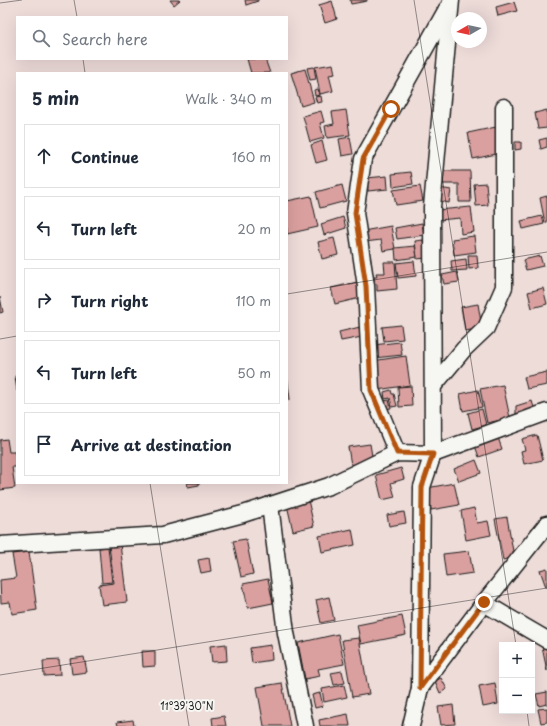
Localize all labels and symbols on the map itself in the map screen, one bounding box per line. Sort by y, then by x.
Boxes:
north arrow [451,12,487,48]
route start [382,100,400,118]
route end [475,593,493,611]
text: 11°39'30"N [160,698,214,713]

